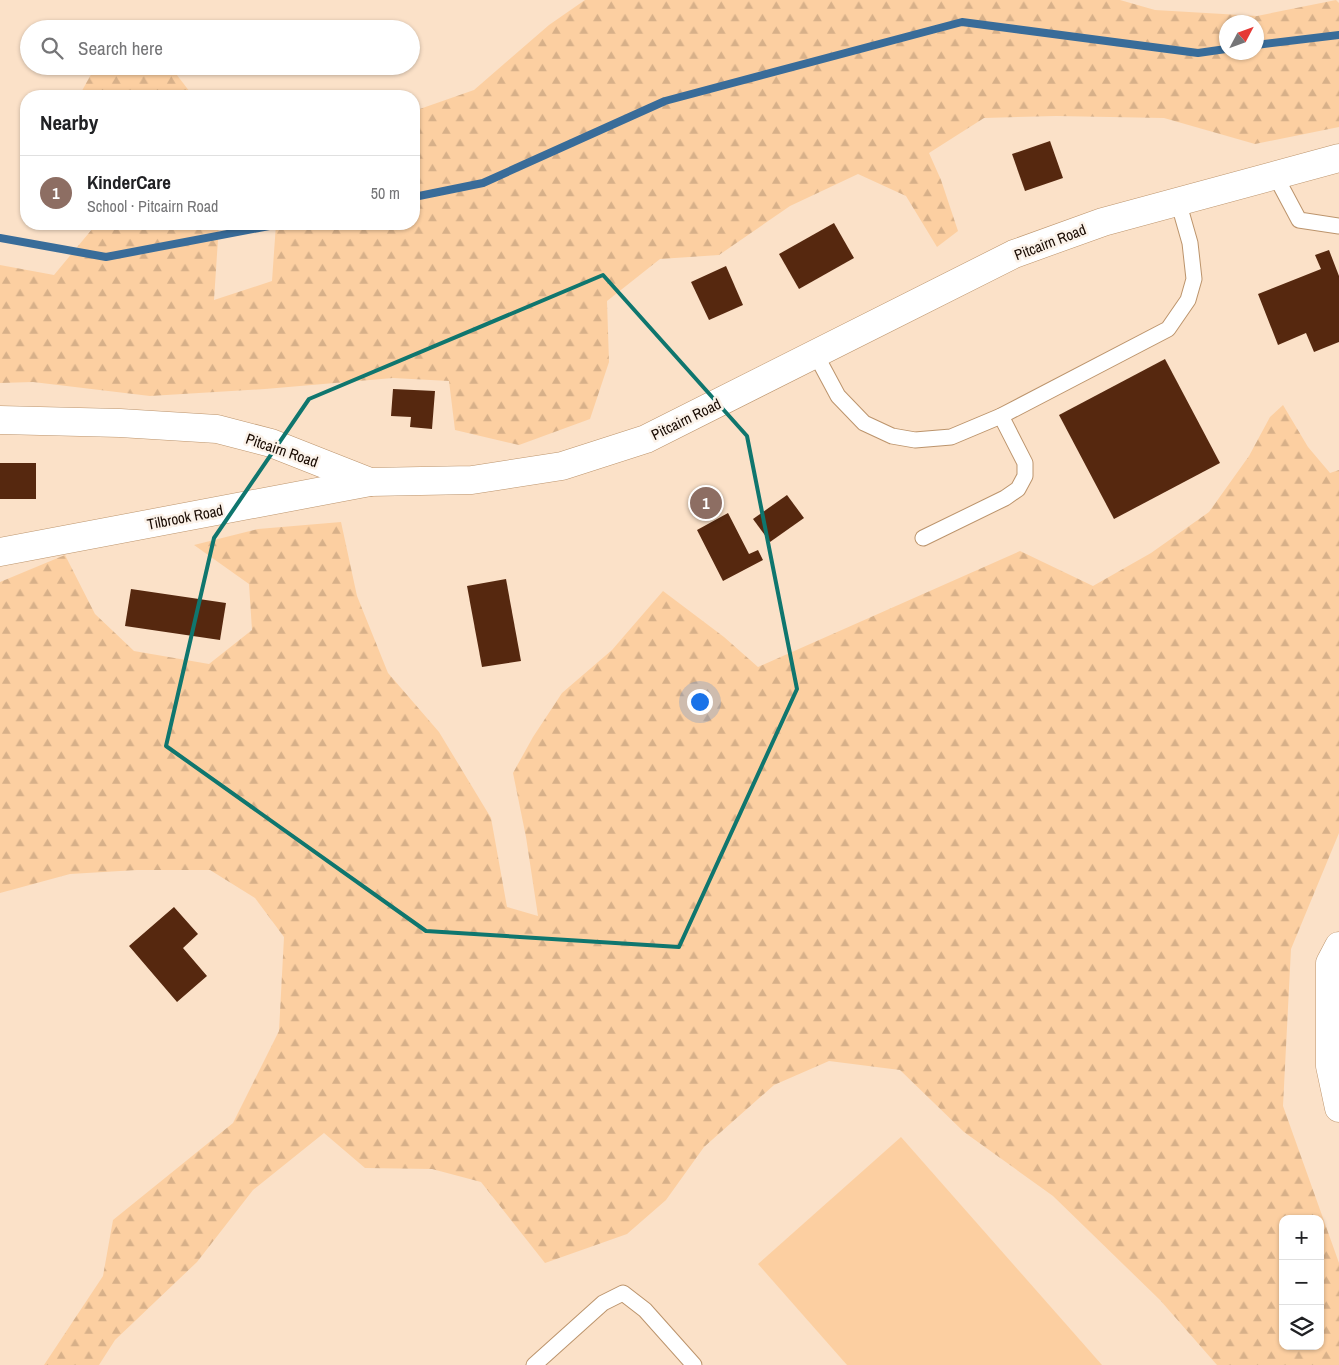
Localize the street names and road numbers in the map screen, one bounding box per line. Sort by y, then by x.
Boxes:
street label: Pitcairn Road [1011,219,1089,265]
street label: Pitcairn Road [648,393,724,445]
street label: Pitcairn Road [243,428,321,472]
street label: Tilbrook Road [145,499,225,535]

